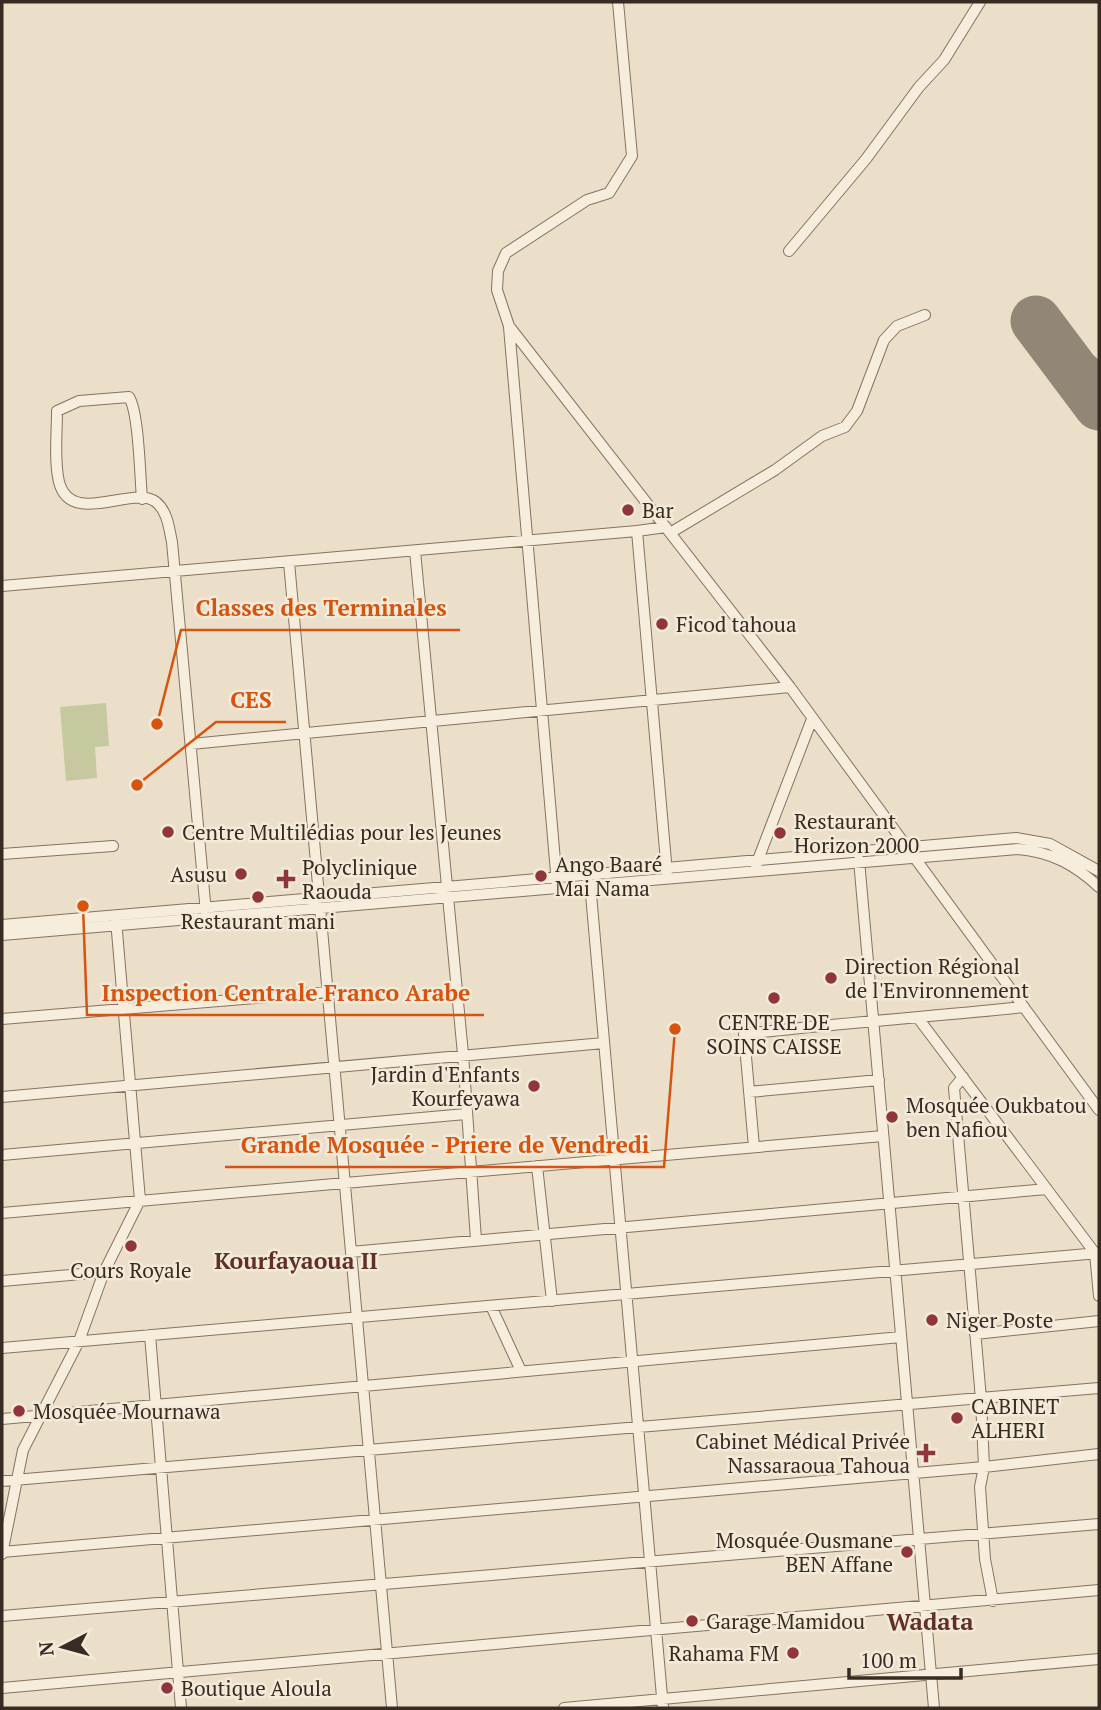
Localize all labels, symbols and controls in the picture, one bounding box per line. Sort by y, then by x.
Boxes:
place label: Bar [642,496,674,524]
marker: Bar [620,502,636,518]
callout: Classes des Terminales [181,586,460,630]
text: Classes des Terminales [195,592,447,623]
place label: Ficod tahoua [676,610,797,638]
marker: Ficod tahoua [654,616,670,632]
callout: CES [216,678,286,722]
text: CES [230,684,272,715]
place label: Restaurant Horizon 2000 [794,807,919,859]
place label: Centre Multilédias pour les Jeunes [182,818,502,846]
marker: Centre Multilédias pour les Jeunes [160,824,176,840]
marker: Restaurant Horizon 2000 [772,825,788,841]
place label: Ango Baaré Mai Nama [555,850,662,902]
place label: Polyclinique Raouda [302,853,417,905]
place label: Asusu [170,860,227,888]
marker: Asusu [233,866,249,882]
marker: Ango Baaré Mai Nama [533,868,549,884]
marker: Polyclinique Raouda [276,869,296,889]
marker: Restaurant mani [250,889,266,905]
place label: Restaurant mani [181,907,335,935]
place label: Direction Régional de l'Environnement [845,952,1029,1004]
marker: Direction Régional de l'Environnement [823,970,839,986]
callout: Inspection Centrale Franco Arabe [87,971,484,1015]
text: Inspection Centrale Franco Arabe [102,977,470,1008]
marker: CENTRE DE SOINS CAISSE [766,990,782,1006]
place label: CENTRE DE SOINS CAISSE [706,1008,842,1060]
place label: Jardin d'Enfants Kourfeyawa [370,1060,520,1112]
marker: Jardin d'Enfants Kourfeyawa [526,1078,542,1094]
place label: Mosquée Oukbatou ben Nafiou [906,1091,1087,1143]
marker: Mosquée Oukbatou ben Nafiou [884,1109,900,1125]
callout: Grande Mosquée - Priere de Vendredi [225,1123,664,1167]
text: Grande Mosquée - Priere de Vendredi [241,1129,650,1160]
marker: Cours Royale [123,1238,139,1254]
district label: Kourfayaoua II [214,1245,378,1276]
place label: Cours Royale [70,1256,192,1284]
place label: Niger Poste [946,1306,1053,1334]
marker: Niger Poste [924,1312,940,1328]
place label: CABINET ALHERI [971,1392,1059,1444]
place label: Mosquée Mournawa [33,1397,221,1425]
marker: Mosquée Mournawa [11,1403,27,1419]
marker: CABINET ALHERI [949,1410,965,1426]
place label: Cabinet Médical Privée Nassaraoua Tahoua [695,1427,910,1479]
marker: Cabinet Médical Privée Nassaraoua Tahoua [916,1443,936,1463]
place label: Mosquée Ousmane BEN Affane [716,1526,893,1578]
marker: Mosquée Ousmane BEN Affane [899,1544,915,1560]
district label: Wadata [886,1605,974,1637]
place label: Garage Mamidou [706,1607,865,1635]
north arrow [28,1612,98,1682]
marker: Garage Mamidou [684,1613,700,1629]
scale bar [849,1636,961,1680]
place label: Rahama FM [669,1639,779,1667]
text: N [32,1640,59,1657]
marker: Rahama FM [785,1645,801,1661]
text: 100 m [860,1646,917,1674]
place label: Boutique Aloula [181,1674,332,1702]
marker: Boutique Aloula [159,1680,175,1696]

